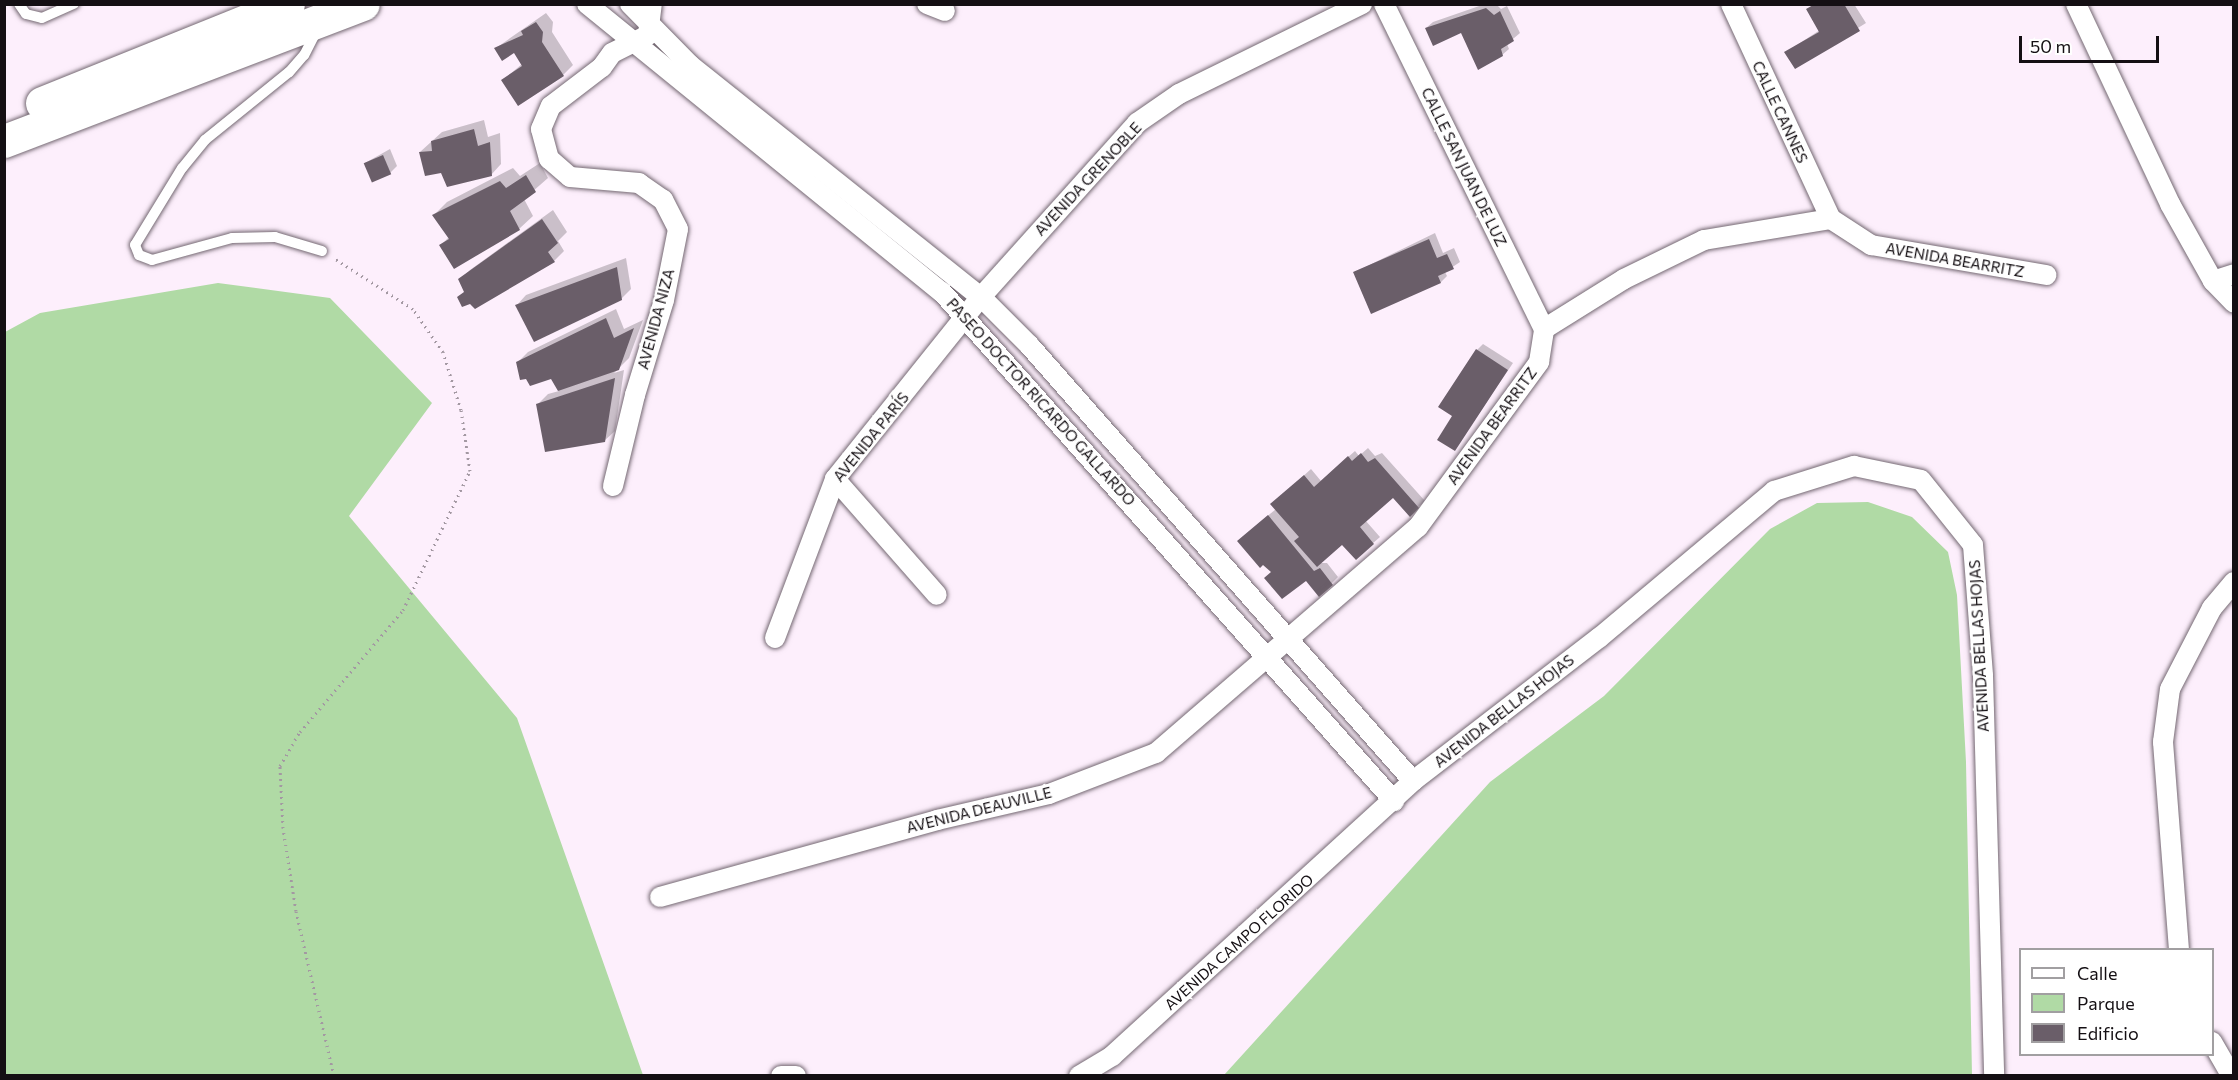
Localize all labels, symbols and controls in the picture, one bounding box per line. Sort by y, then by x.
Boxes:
scale bar [2022,24,2162,62]
text: 50 m [2030,35,2071,57]
street label: CALLE CANNES [1748,58,1812,166]
street label: CALLE SAN JUAN DE LUZ [1418,85,1510,249]
street label: AVENIDA GRENOBLE [1031,119,1145,239]
street label: AVENIDA BEARRITZ [1884,239,2026,281]
street label: AVENIDA NIZA [634,267,678,371]
street label: PASEO DOCTOR RICARDO GALLARDO [943,295,1139,509]
street label: AVENIDA BEARRITZ [1443,364,1541,488]
street label: AVENIDA PARÍS [829,389,913,485]
street label: AVENIDA BELLAS HOJAS [1965,559,1993,733]
street label: AVENIDA BELLAS HOJAS [1430,651,1578,771]
street label: AVENIDA DEAUVILLE [904,783,1054,837]
street label: AVENIDA CAMPO FLORIDO [1161,870,1317,1014]
legend [2019,948,2214,1056]
text: Calle [2077,962,2117,984]
text: Parque [2077,992,2135,1014]
text: Edificio [2077,1022,2139,1044]

